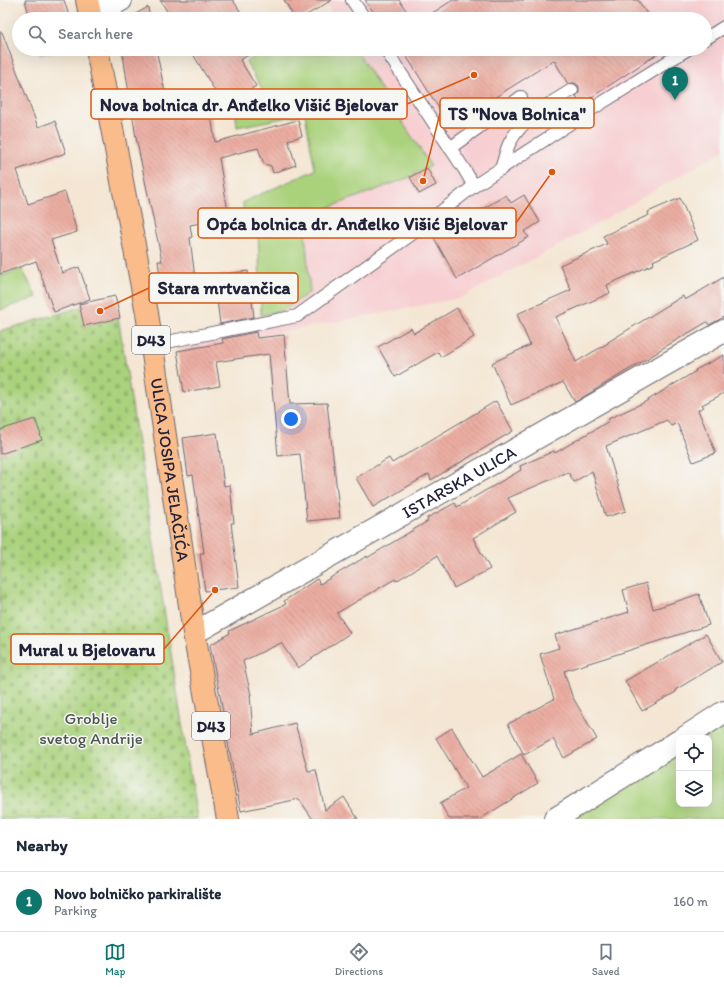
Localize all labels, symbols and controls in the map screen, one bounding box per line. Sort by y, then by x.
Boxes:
search box [12,12,712,56]
icon: search [26,23,48,45]
text: Search here [58,25,133,43]
pin: 1 [662,67,688,100]
callout: Nova bolnica dr. Anđelko Višić Bjelovar [91,89,407,119]
text: Nova bolnica dr. Anđelko Višić Bjelovar [100,94,399,116]
callout: TS "Nova Bolnica" [440,98,594,128]
text: TS "Nova Bolnica" [447,103,586,125]
callout: Opća bolnica dr. Anđelko Višić Bjelovar [198,208,516,238]
text: Opća bolnica dr. Anđelko Višić Bjelovar [207,213,508,235]
callout: Stara mrtvančica [149,273,298,303]
text: Stara mrtvančica [158,277,291,299]
road number: D43 [132,326,170,354]
street label: ULICA JOSIPA JELAČIĆA [147,376,193,563]
your location [281,409,301,429]
street label: ISTARSKA ULICA [398,442,520,522]
callout: Mural u Bjelovaru [11,634,164,664]
text: Mural u Bjelovaru [19,639,156,661]
park label: Groblje svetog Andrije [39,708,143,748]
road number: D43 [192,712,230,740]
map controls [676,735,712,807]
button: locate [676,735,712,771]
button: layers [676,771,712,807]
text: Nearby [16,835,68,855]
text: Novo bolničko parkiralište [54,885,221,903]
text: 1 [26,894,32,909]
text: 160 m [673,894,708,909]
text: Parking [54,903,97,918]
tab: Map [104,941,126,978]
tab: Directions [335,941,383,978]
tab: Saved [592,941,620,978]

